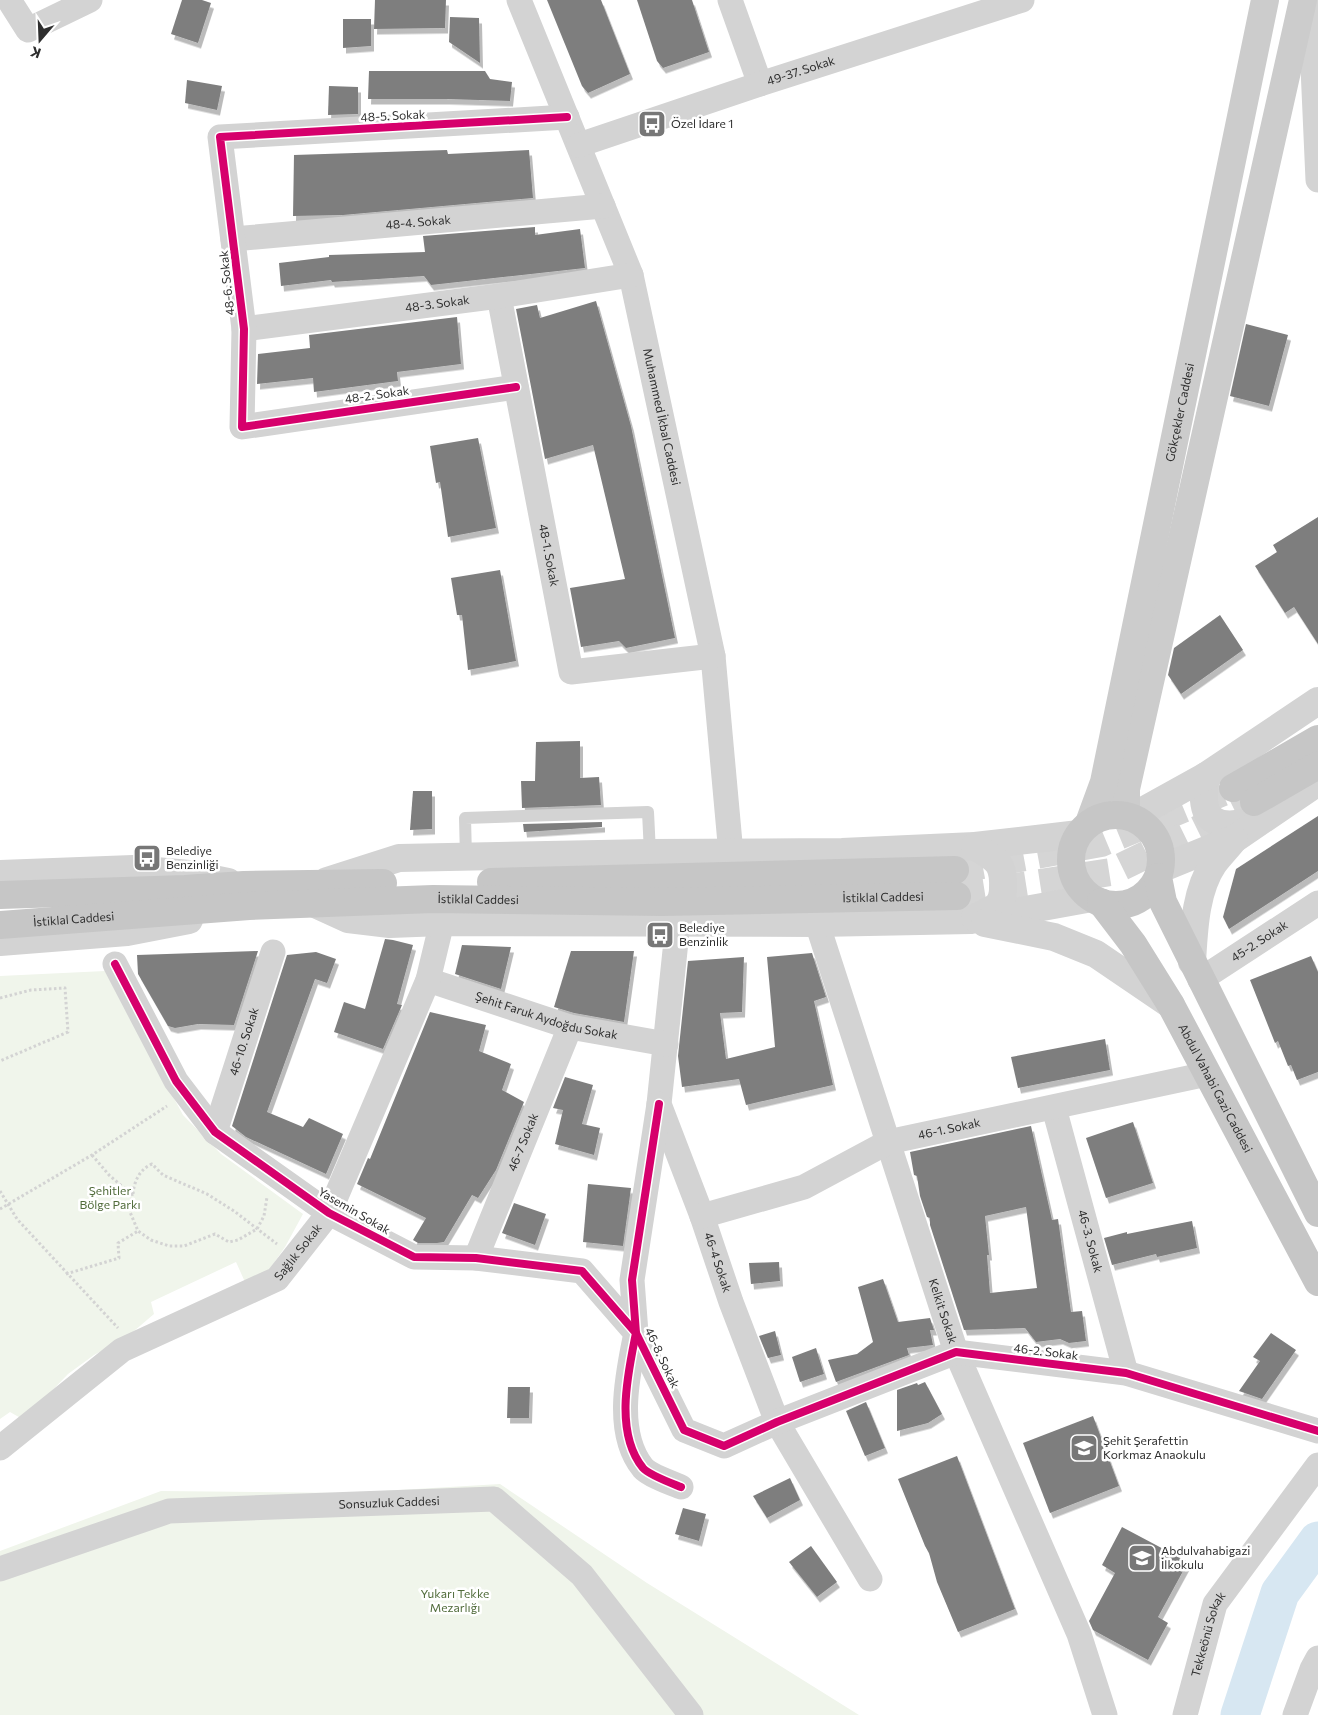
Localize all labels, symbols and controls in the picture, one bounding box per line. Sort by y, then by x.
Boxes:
north arrow [15,15,65,65]
text: K [28,43,43,62]
street label: 49-37. Sokak [765,52,837,87]
street label: 48-5. Sokak [360,106,426,124]
bus stop icon: Özel İdare 1 [637,109,667,139]
place label: Özel İdare 1 [671,116,733,130]
street label: 48-4. Sokak [385,212,452,231]
street label: 48-6. Sokak [216,249,236,316]
street label: 48-3. Sokak [404,292,471,314]
street label: Muhammed İkbal Caddesi [641,347,684,486]
street label: Gökçekler Caddesi [1162,361,1196,463]
street label: 48-2. Sokak [344,382,410,405]
street label: 48-1. Sokak [537,523,563,588]
bus stop icon: Belediye Benzinliği [132,843,162,873]
place label: Belediye Benzinliği [166,843,219,871]
street label: İstiklal Caddesi [842,889,924,904]
street label: İstiklal Caddesi [437,891,519,906]
street label: İstiklal Caddesi [33,908,115,928]
street label: 45-2. Sokak [1228,917,1290,964]
bus stop icon: Belediye Benzinlik [645,920,675,950]
place label: Belediye Benzinlik [679,920,729,948]
street label: Şehit Faruk Aydoğdu Sokak [474,988,619,1041]
street label: 46-10. Sokak [226,1005,261,1077]
street label: Abdul Vahabi Gazi Caddesi [1176,1021,1256,1155]
street label: 46-7 Sokak [504,1110,540,1173]
street label: 46-1. Sokak [917,1114,982,1141]
park label: Şehitler Bölge Parkı [79,1183,141,1211]
street label: Yasemin Sokak [316,1184,393,1237]
street label: 46-3. Sokak [1076,1208,1107,1275]
street label: Sağlık Sokak [271,1220,324,1283]
street label: 46-4 Sokak [702,1230,735,1295]
street label: Kelkit Sokak [927,1277,961,1346]
street label: 46-8. Sokak [643,1325,683,1391]
street label: 46-2. Sokak [1013,1340,1080,1362]
school or university icon: Şehit Şerafettin Korkmaz Anaokulu [1069,1433,1099,1463]
place label: Şehit Şerafettin Korkmaz Anaokulu [1103,1433,1206,1461]
street label: Sonsuzluk Caddesi [338,1493,440,1511]
school or university icon: Abdulvahabigazi İlkokulu [1127,1543,1157,1573]
place label: Abdulvahabigazi İlkokulu [1161,1543,1250,1571]
park label: Yukarı Tekke Mezarlığı [421,1586,489,1614]
street label: Tekkeönü Sokak [1188,1588,1228,1678]

